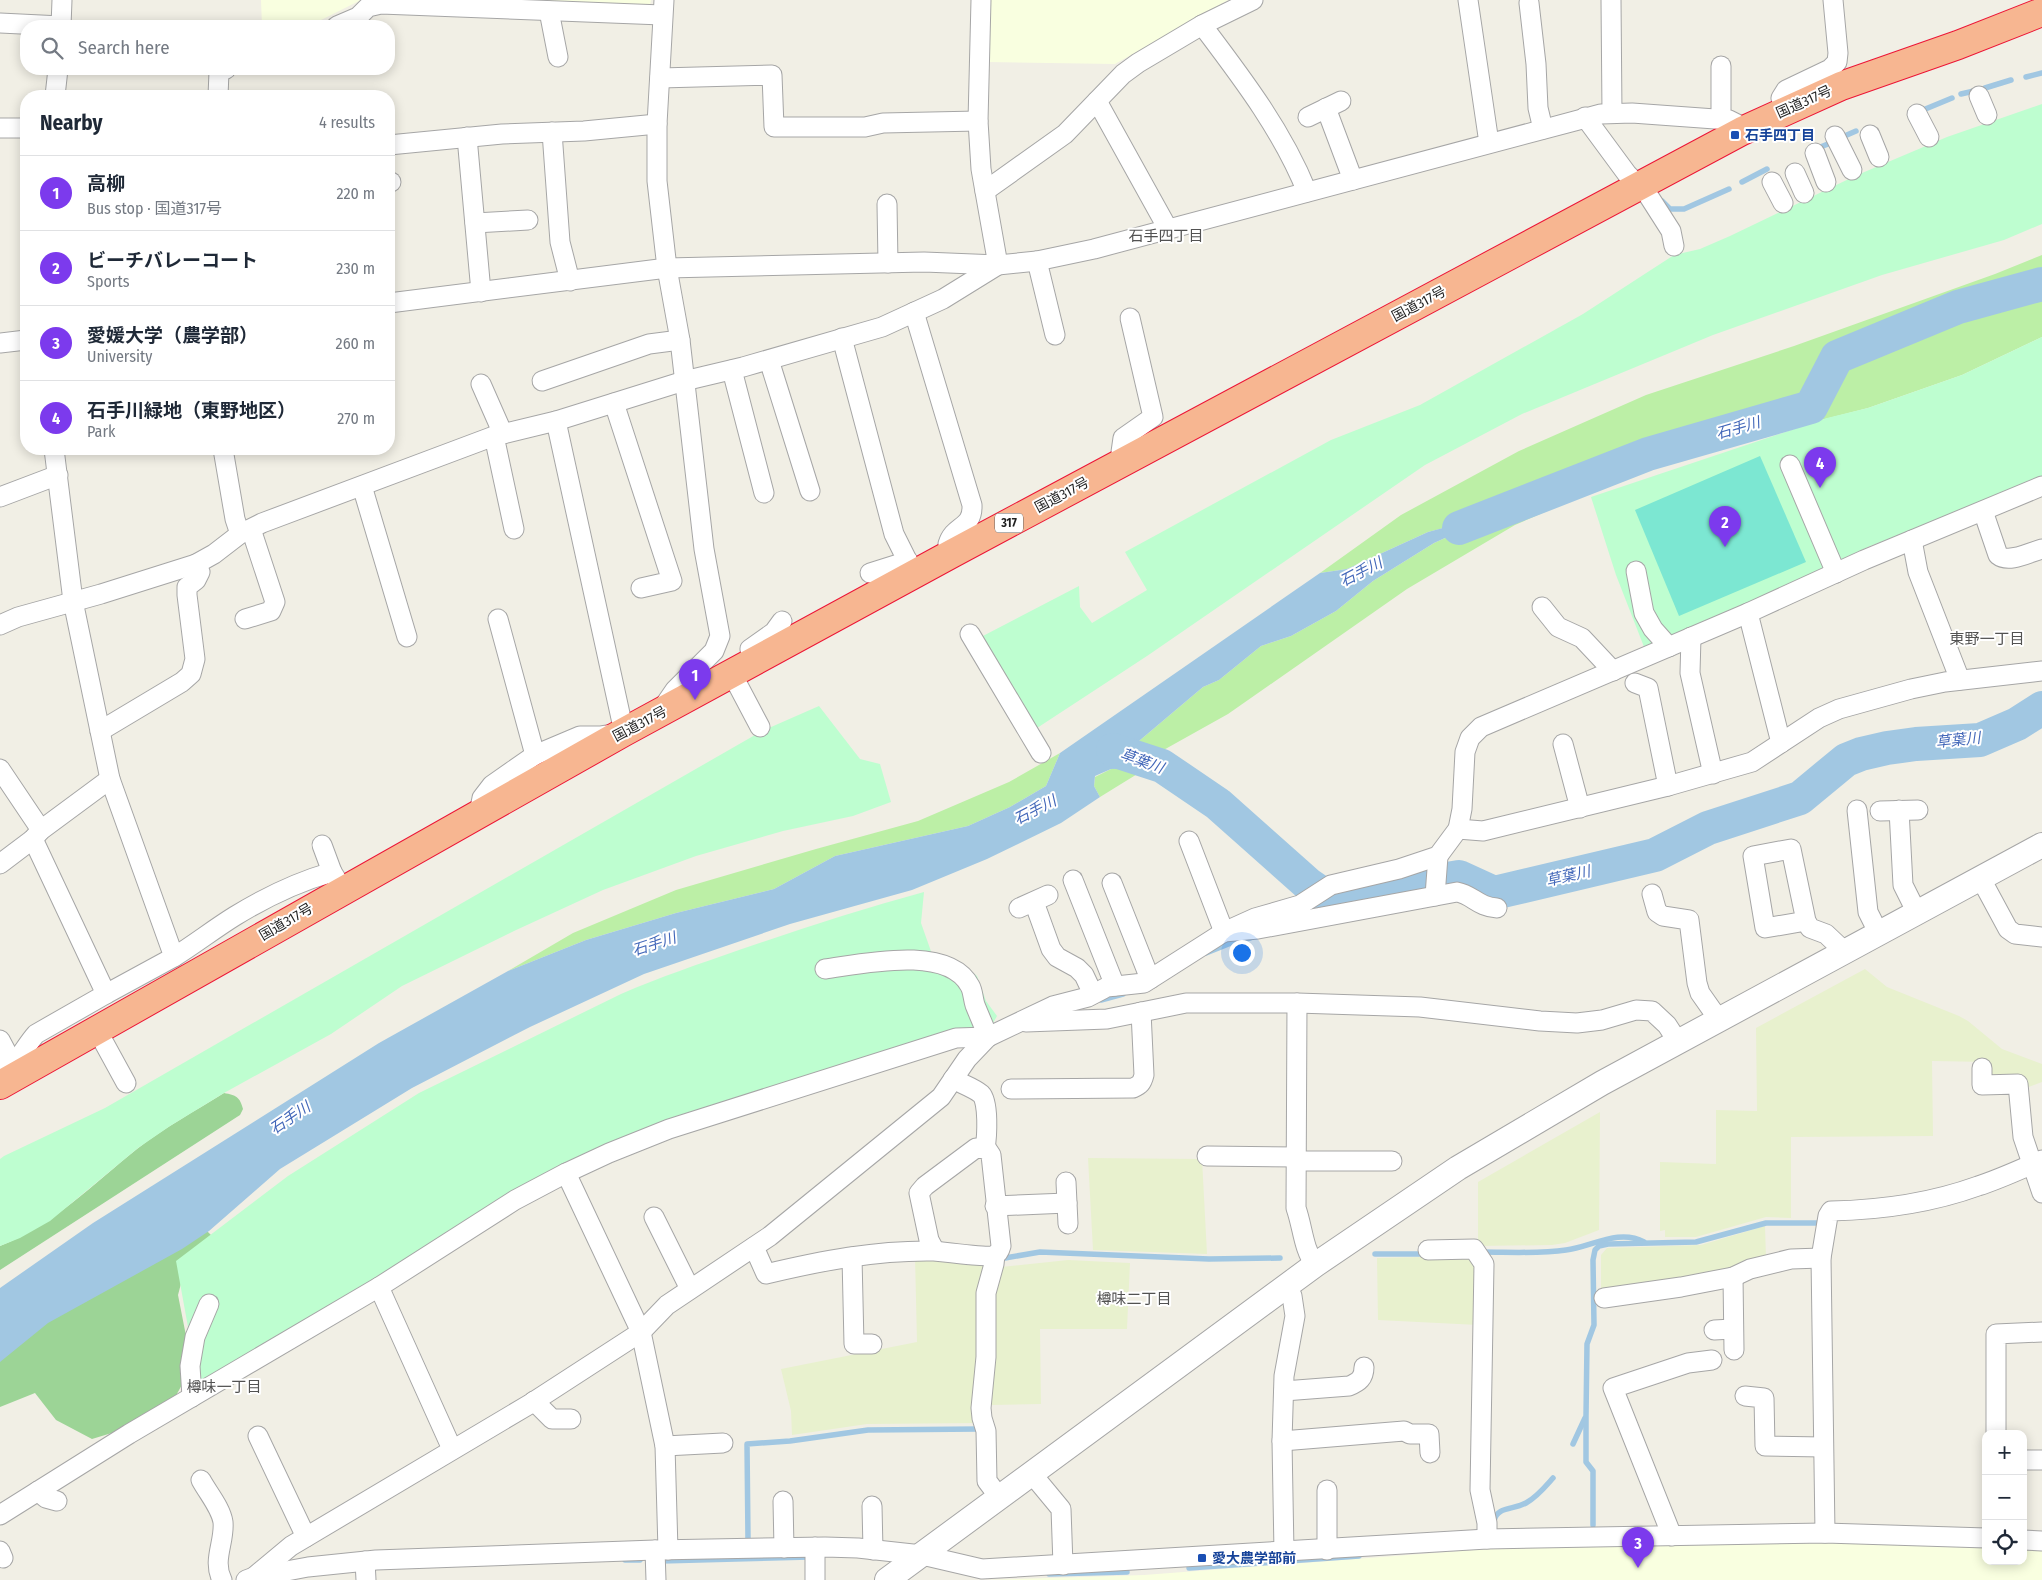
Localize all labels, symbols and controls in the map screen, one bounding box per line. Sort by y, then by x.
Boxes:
search box [20,20,395,75]
icon: search [38,34,66,62]
text: Search here [78,36,170,59]
street label: 国道317号 [1774,82,1834,122]
text: Nearby [40,110,102,136]
text: 4 results [319,113,375,132]
place label: 石手四丁目 [1745,127,1815,144]
marker: 石手四丁目 [1729,129,1741,141]
text: 高柳 [87,172,125,195]
text: 1 [53,184,59,203]
text: 220 m [336,184,375,203]
text: Bus stop · 国道317号 [87,199,222,218]
district label: 石手四丁目 [1128,227,1204,245]
text: ビーチバレーコート [87,249,258,272]
text: 2 [52,259,60,278]
text: 230 m [336,259,375,278]
text: Sports [87,272,130,291]
street label: 国道317号 [1389,283,1449,325]
text: 愛媛大学（農学部） [87,324,258,347]
text: 3 [52,334,60,353]
text: 260 m [336,334,375,353]
text: University [87,347,152,366]
text: 石手川緑地（東野地区） [87,399,296,422]
text: 4 [52,409,60,428]
text: 270 m [337,409,375,428]
water label: 石手川 [1714,413,1764,443]
text: Park [87,422,115,441]
pin: 4 [1804,447,1836,488]
street label: 国道317号 [1032,474,1092,516]
pin: 2 [1709,506,1741,547]
road number: 317 [995,514,1023,532]
water label: 石手川 [1337,553,1387,590]
district label: 東野一丁目 [1949,630,2025,648]
pin: 1 [679,659,711,700]
street label: 国道317号 [610,703,670,745]
water label: 草葉川 [1935,728,1983,751]
water label: 草葉川 [1118,745,1168,778]
water label: 石手川 [1011,791,1061,828]
water label: 草葉川 [1544,862,1594,890]
street label: 国道317号 [256,900,316,944]
water label: 石手川 [630,928,680,960]
your location [1229,940,1255,966]
water label: 石手川 [266,1097,315,1138]
district label: 樽味二丁目 [1096,1290,1172,1308]
district label: 樽味一丁目 [186,1378,262,1396]
map controls [1982,1430,2027,1565]
button: + [1982,1430,2027,1475]
button: − [1982,1475,2027,1520]
button: locate [1982,1520,2027,1565]
pin: 3 [1622,1527,1654,1568]
place label: 愛大農学部前 [1212,1550,1296,1567]
marker: 愛大農学部前 [1196,1552,1208,1564]

